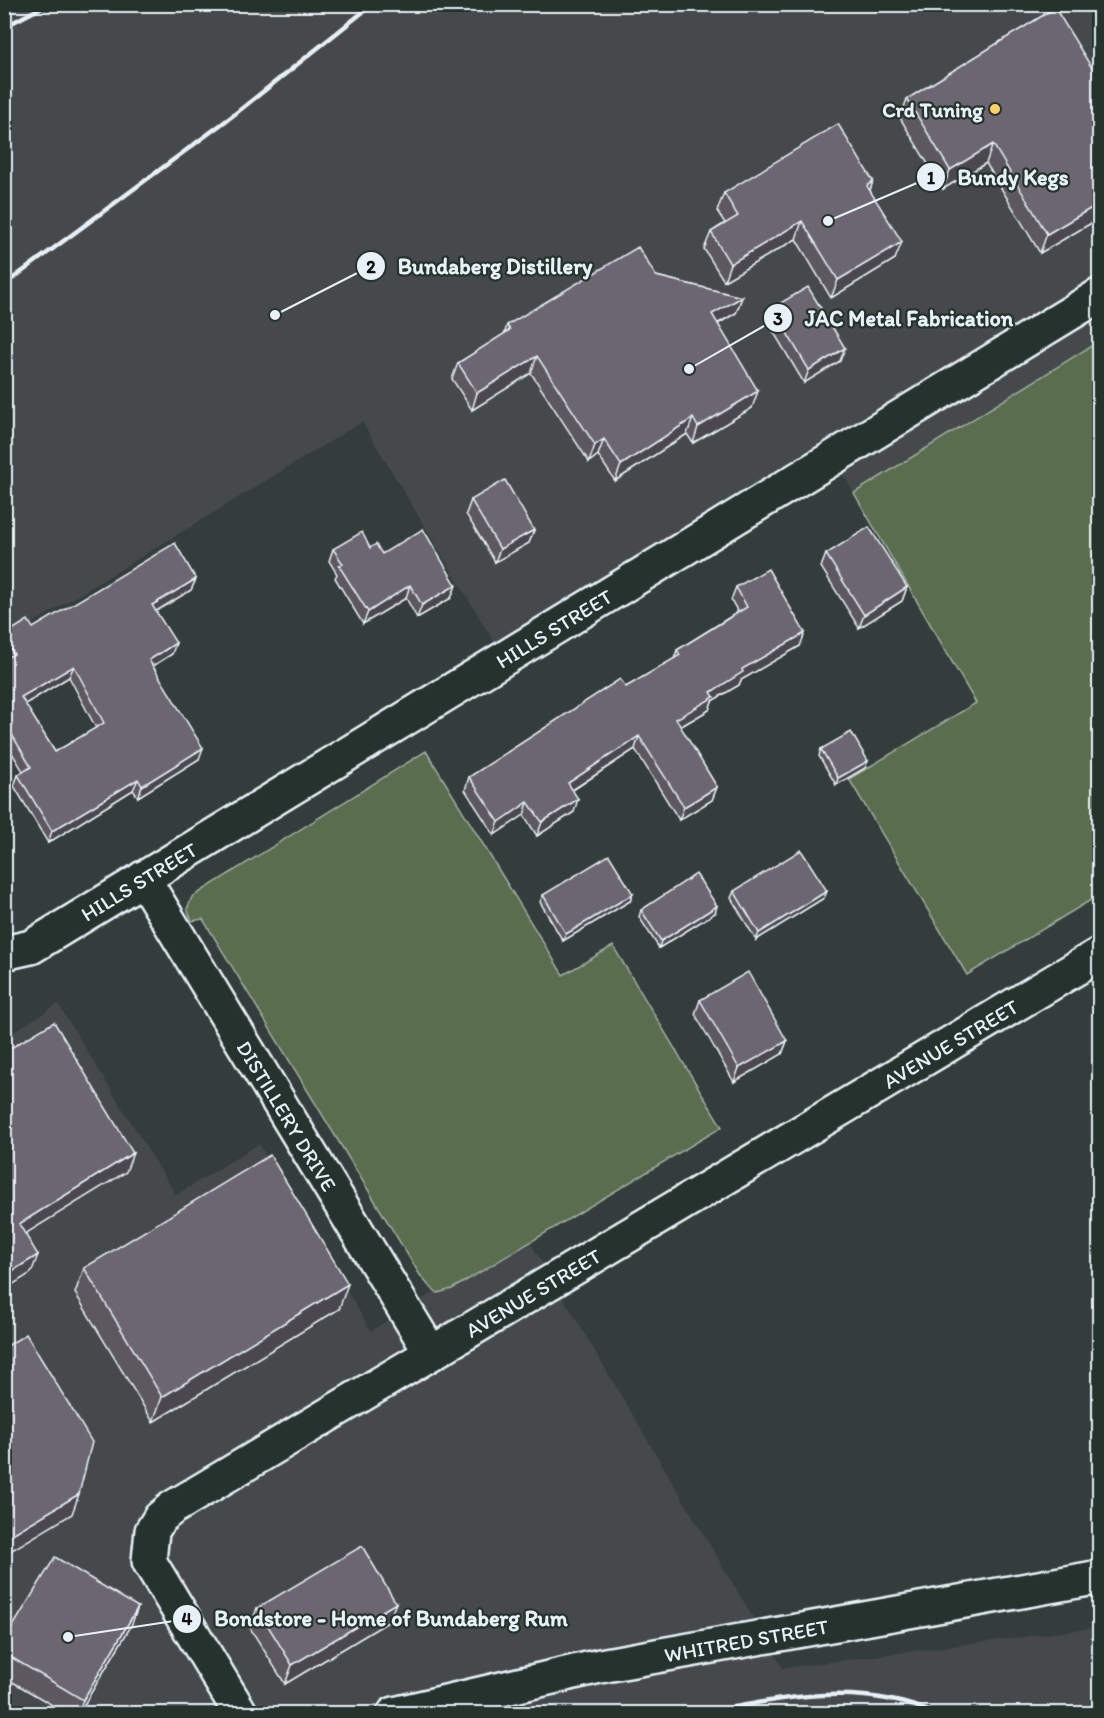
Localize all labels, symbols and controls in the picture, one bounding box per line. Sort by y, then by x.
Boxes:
place label: Crd Tuning [882,97,983,123]
marker: Crd Tuning [988,102,1002,116]
callout: Bundy Kegs [916,157,1081,197]
text: Bundy Kegs [957,164,1069,191]
text: 1 [927,167,936,189]
callout: Bundaberg Distillery [356,246,604,286]
text: Bundaberg Distillery [398,253,593,280]
text: 2 [366,256,376,278]
callout: JAC Metal Fabrication [763,298,1025,338]
text: JAC Metal Fabrication [804,305,1014,332]
text: 3 [773,308,783,330]
street label: HILLS STREET [491,583,617,673]
street label: HILLS STREET [76,836,202,926]
street label: AVENUE STREET [878,993,1023,1093]
street label: DISTILLERY DRIVE [232,1036,342,1196]
street label: AVENUE STREET [461,1242,605,1342]
callout: Bondstore - Home of Bundaberg Rum [172,1599,580,1639]
text: Bondstore - Home of Bundaberg Rum [214,1605,568,1632]
text: 4 [182,1608,193,1630]
street label: WHITRED STREET [662,1613,830,1667]

